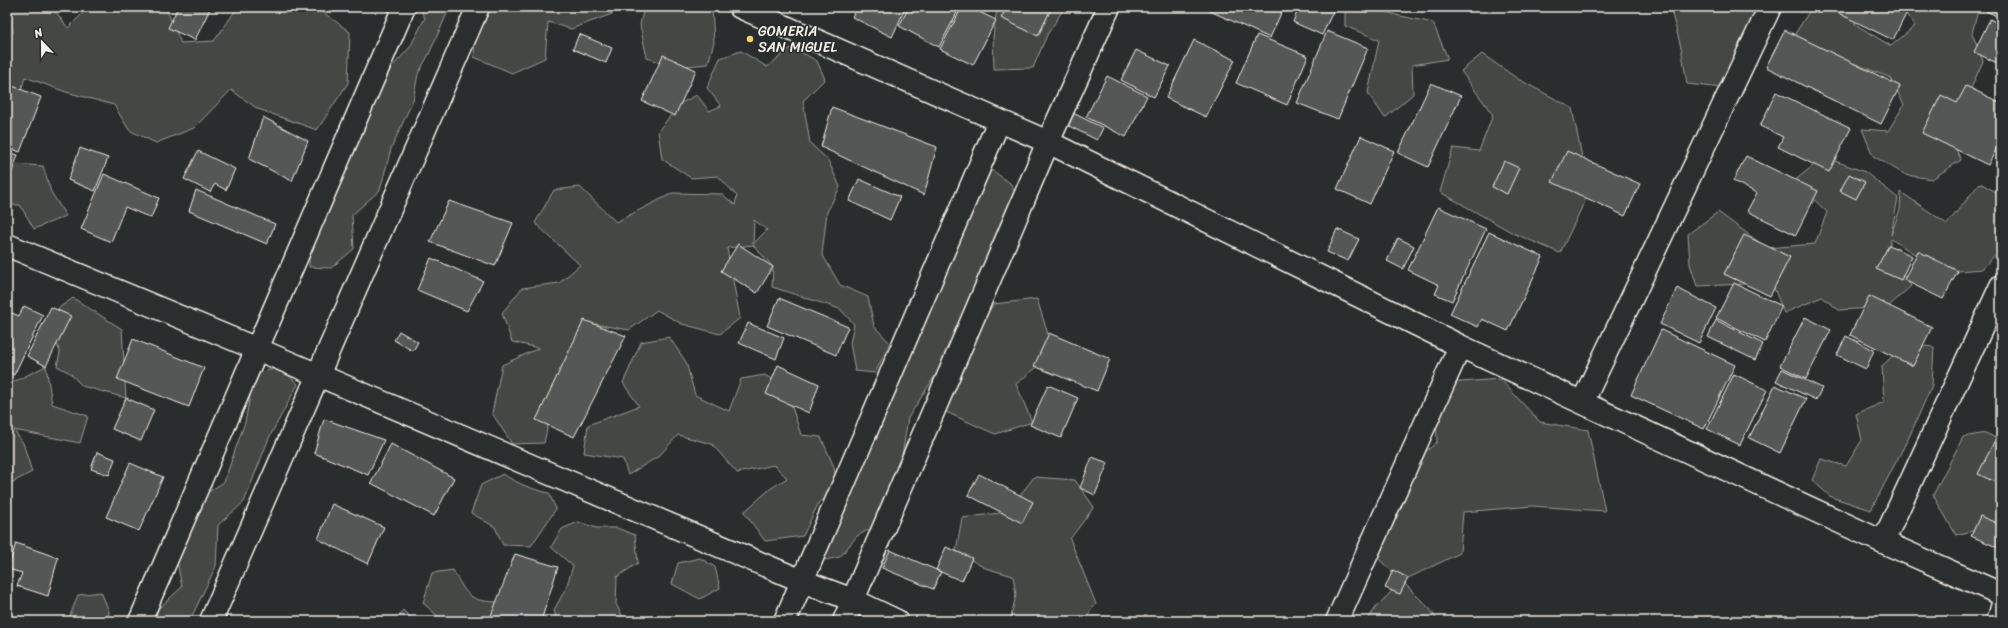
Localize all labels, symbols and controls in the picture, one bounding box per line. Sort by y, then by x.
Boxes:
place label: GOMERIA SAN MIGUEL [758,19,837,60]
north arrow [22,22,62,62]
text: N [30,23,46,44]
marker: GOMERIA SAN MIGUEL [745,34,755,44]

